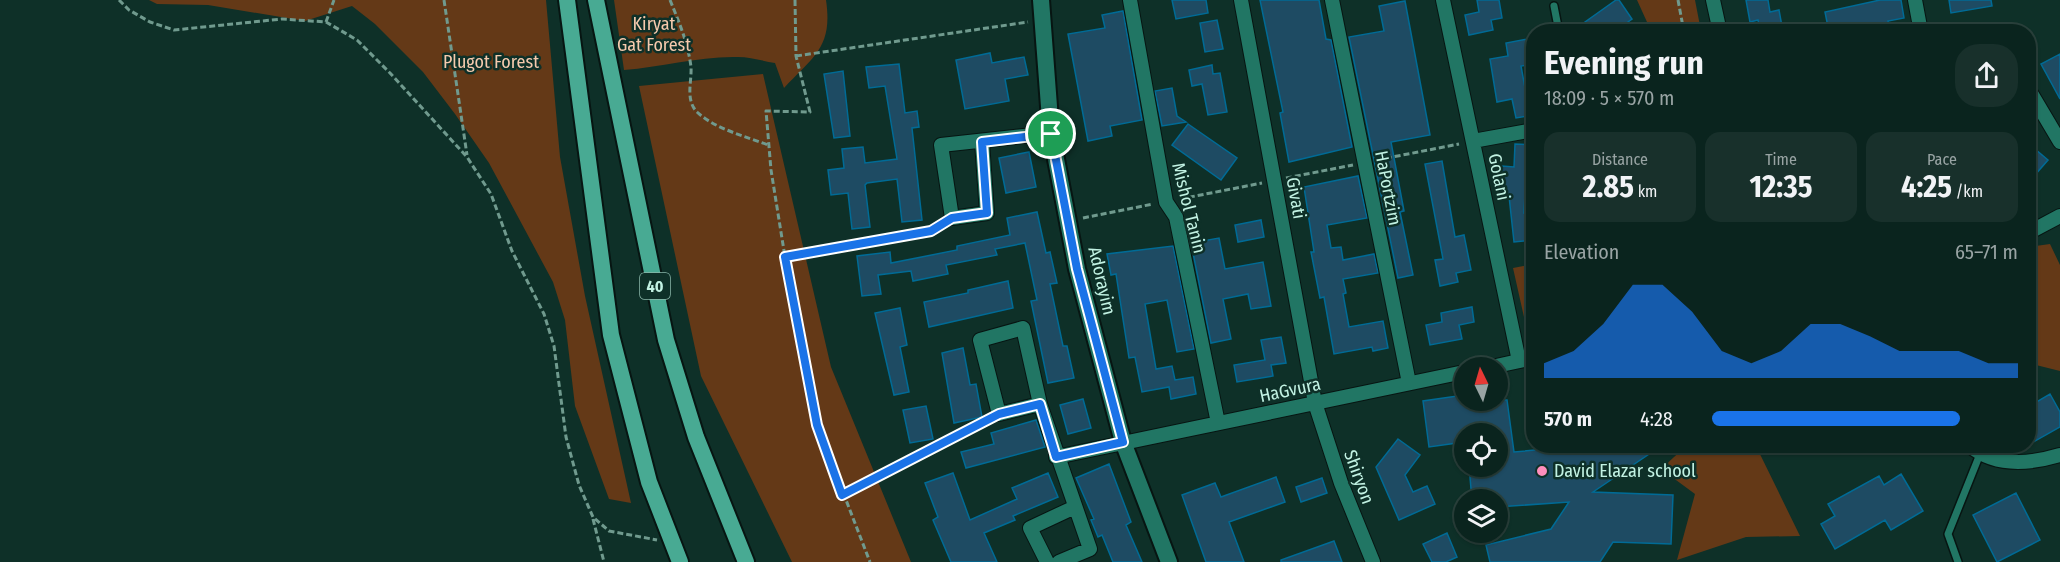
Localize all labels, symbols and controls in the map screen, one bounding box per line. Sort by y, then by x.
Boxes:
park label: Kiryat Gat Forest [617,13,691,56]
text: Evening run [1544,43,1704,83]
button: share [1955,44,2018,107]
park label: Plugot Forest [443,51,539,73]
text: 18:09 · 5 × 570 m [1544,86,1674,110]
pin [1025,108,1076,159]
icon: arrive [1034,117,1067,150]
street label: HaPortzim [1370,149,1406,227]
text: Distance [1592,150,1648,169]
text: Time [1765,150,1797,169]
text: Pace [1927,150,1957,169]
street label: Golani [1483,152,1515,202]
street label: Mishol Tanin [1167,160,1211,256]
text: 2.85 [1583,169,1634,205]
text: 12:35 [1750,169,1812,205]
text: 4:25 [1901,169,1952,205]
street label: Givati [1282,175,1310,221]
text: km [1634,182,1657,201]
text: /km [1952,182,1983,201]
text: Elevation [1544,240,1619,264]
text: 65–71 m [1955,240,2018,264]
street label: Adorayim [1083,245,1121,317]
road number: 40 [640,273,670,299]
north arrow [1454,357,1508,411]
map controls [1454,357,1508,543]
street label: HaGvura [1257,373,1323,407]
text: 570 m [1544,407,1592,431]
text: 4:28 [1640,407,1673,431]
button: locate [1454,423,1508,477]
street label: Shiryon [1339,447,1379,507]
place label: David Elazar school [1554,460,1696,482]
marker: David Elazar school [1535,464,1549,478]
button: layers [1454,489,1508,543]

